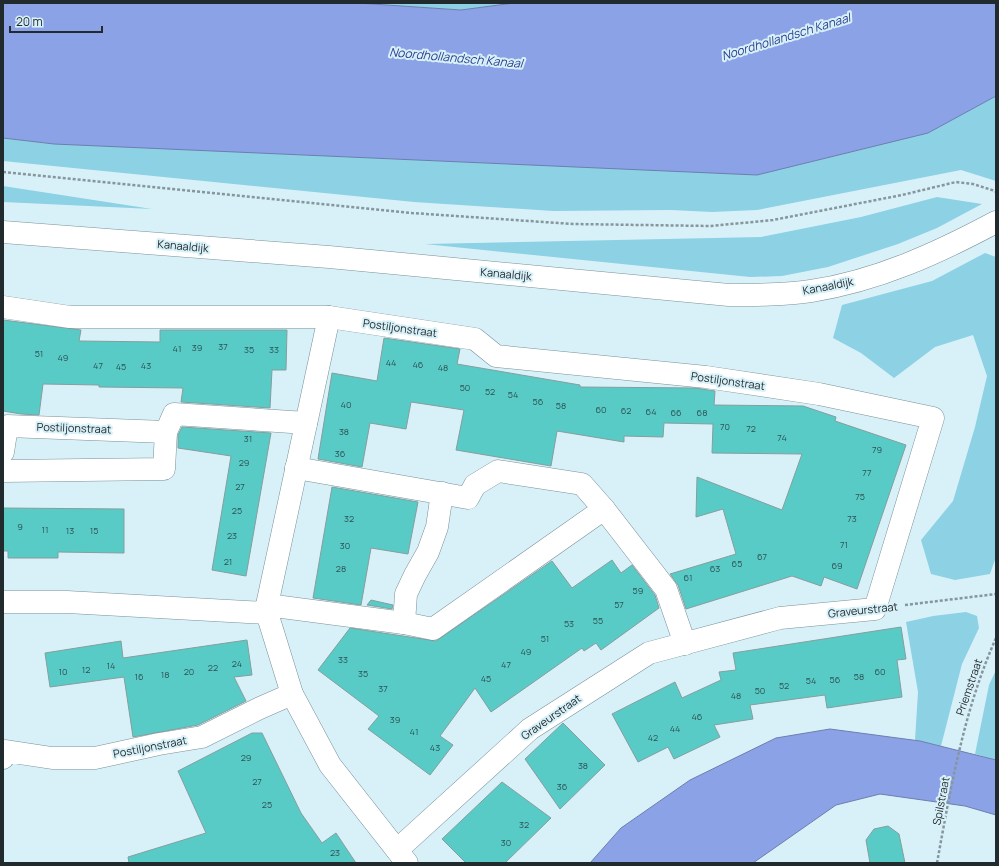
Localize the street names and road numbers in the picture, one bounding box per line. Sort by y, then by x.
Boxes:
street label: Kanaaldijk [157,236,210,255]
street label: Kanaaldijk [480,264,533,283]
street label: Kanaaldijk [801,273,855,298]
street label: Postiljonstraat [362,315,438,340]
street label: Postiljonstraat [690,368,766,393]
street label: Postiljonstraat [36,419,112,436]
street label: Graveurstraat [827,598,899,621]
street label: Priemstraat [952,656,985,717]
street label: Graveurstraat [518,690,584,743]
street label: Postiljonstraat [112,732,188,761]
street label: Spilstraat [928,775,953,826]

